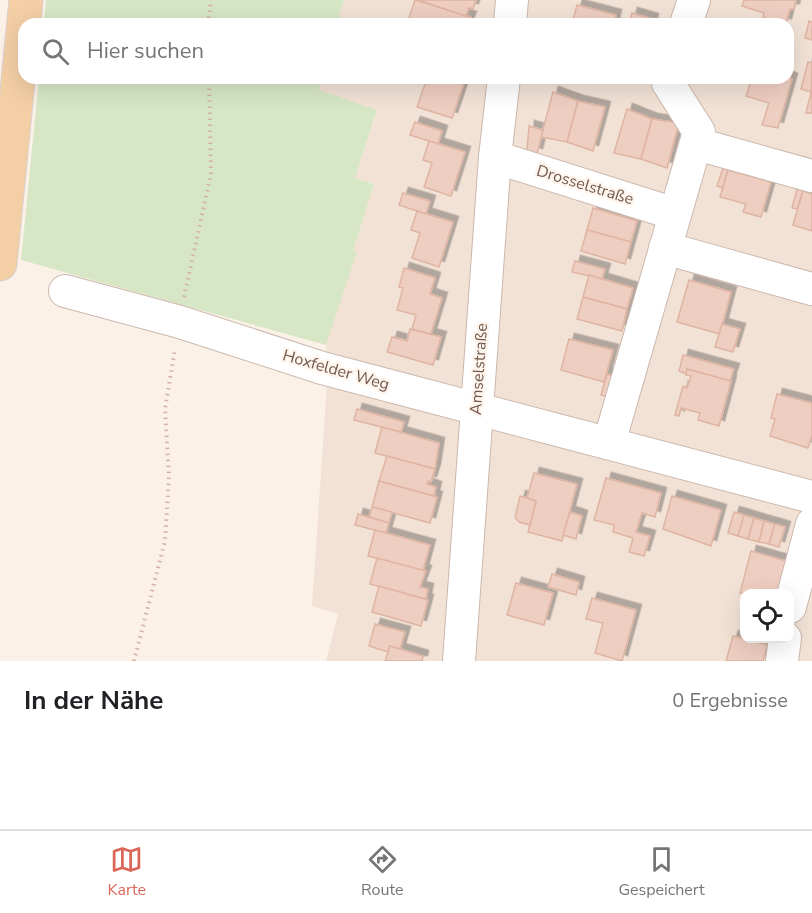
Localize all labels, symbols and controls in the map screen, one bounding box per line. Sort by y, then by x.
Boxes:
search box [18,18,794,84]
icon: search [39,35,72,68]
text: Hier suchen [87,36,204,66]
street label: Drosselstraße [534,160,636,210]
street label: Amselstraße [465,322,493,416]
street label: Hoxfelder Weg [280,344,392,396]
map controls [740,589,794,643]
button: locate [740,589,794,643]
text: In der Nähe [24,683,163,718]
text: 0 Ergebnisse [672,687,788,714]
tab: Karte [107,843,146,901]
tab: Route [361,843,403,901]
tab: Gespeichert [618,843,705,901]

